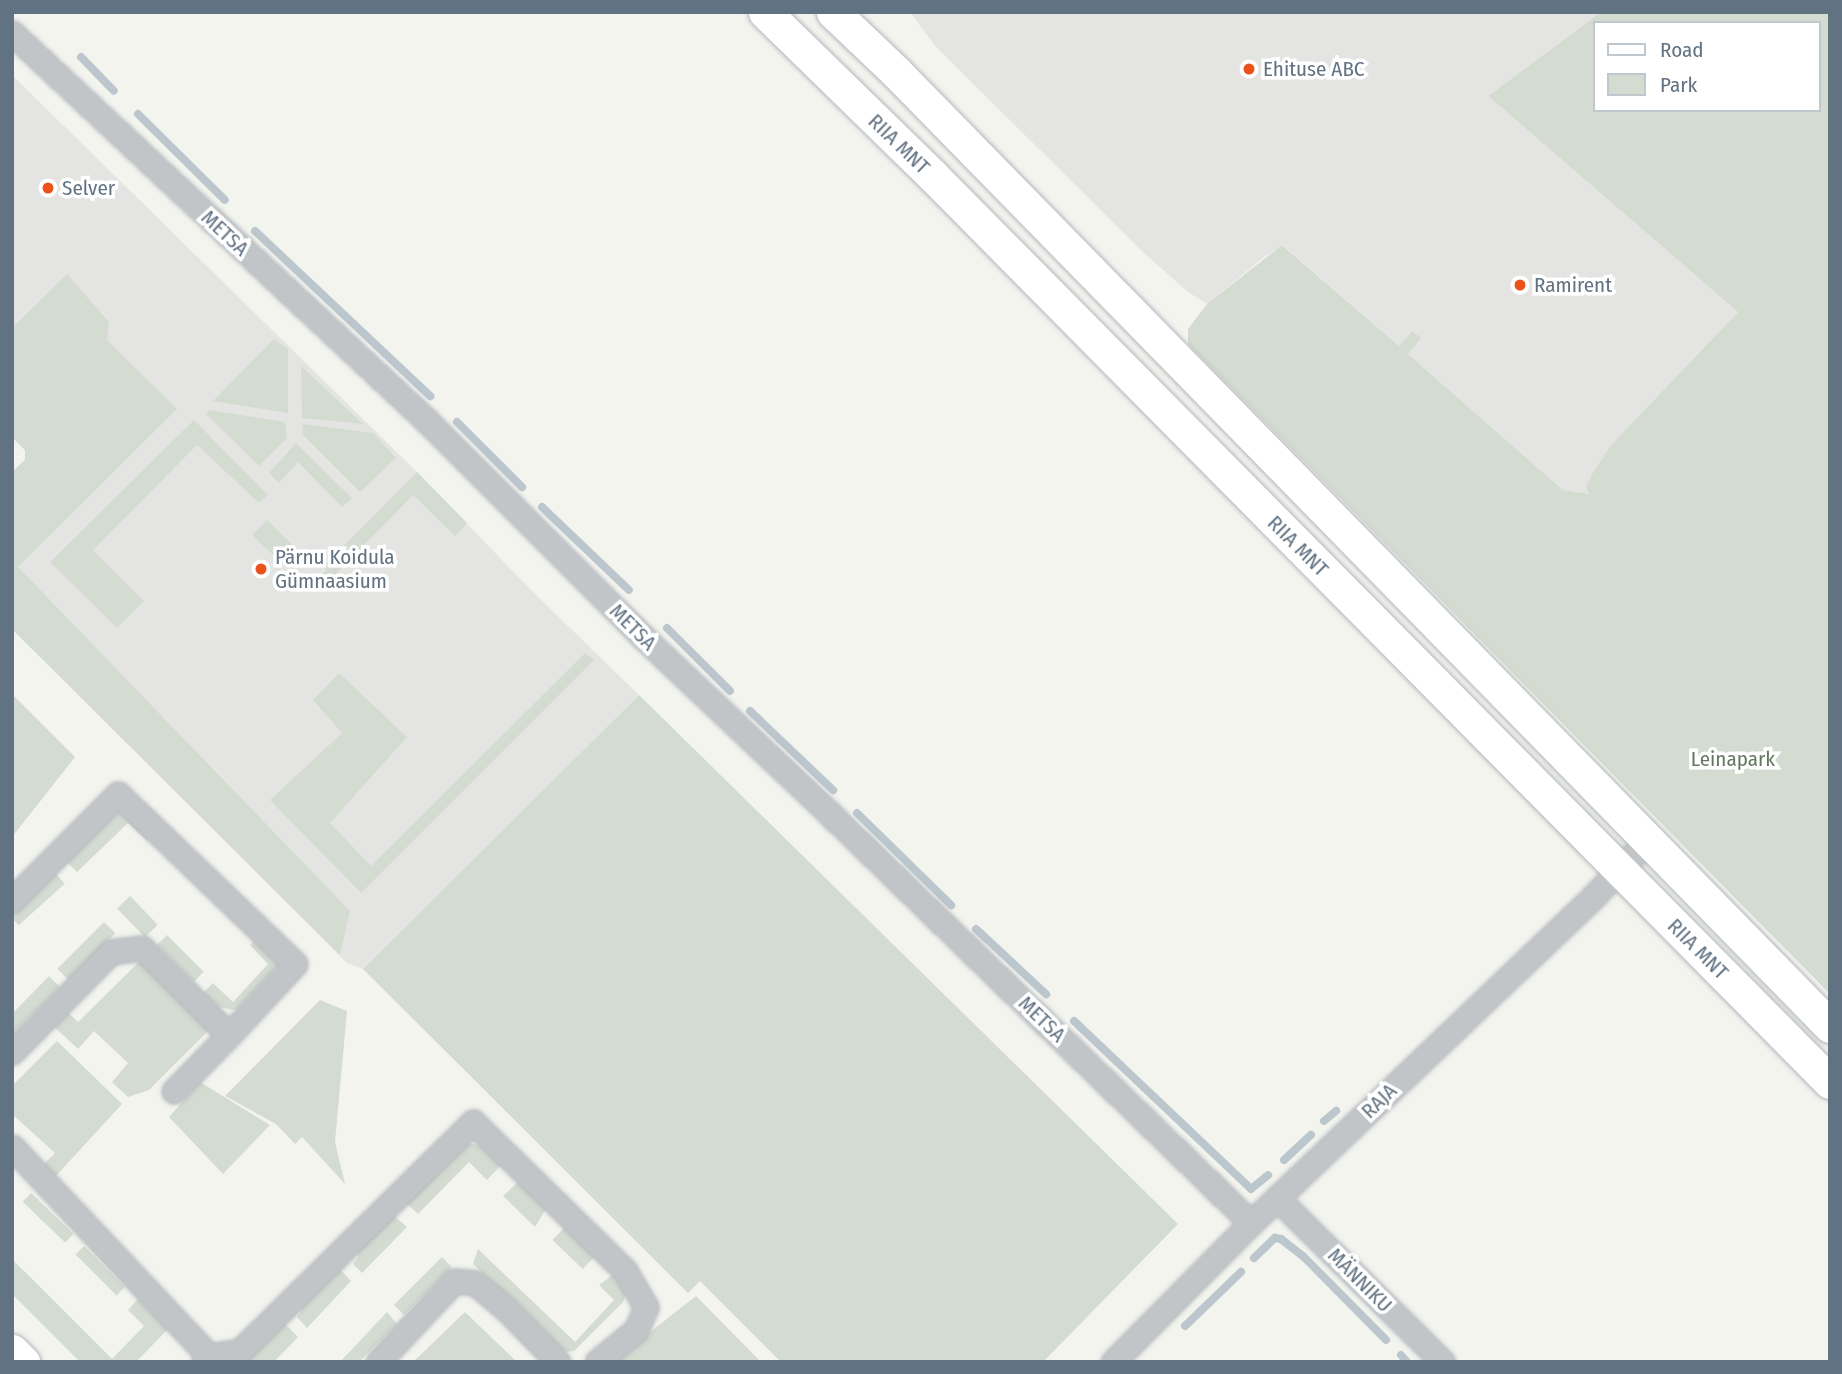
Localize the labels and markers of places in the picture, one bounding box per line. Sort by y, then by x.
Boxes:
place label: Ehituse ABC [1263,56,1365,82]
marker: Ehituse ABC [1241,61,1257,77]
place label: Selver [62,175,115,201]
marker: Selver [40,180,56,196]
place label: Ramirent [1534,272,1612,298]
marker: Ramirent [1512,277,1528,293]
place label: Pärnu Koidula Gümnaasium [275,544,395,594]
marker: Pärnu Koidula Gümnaasium [253,561,269,577]

